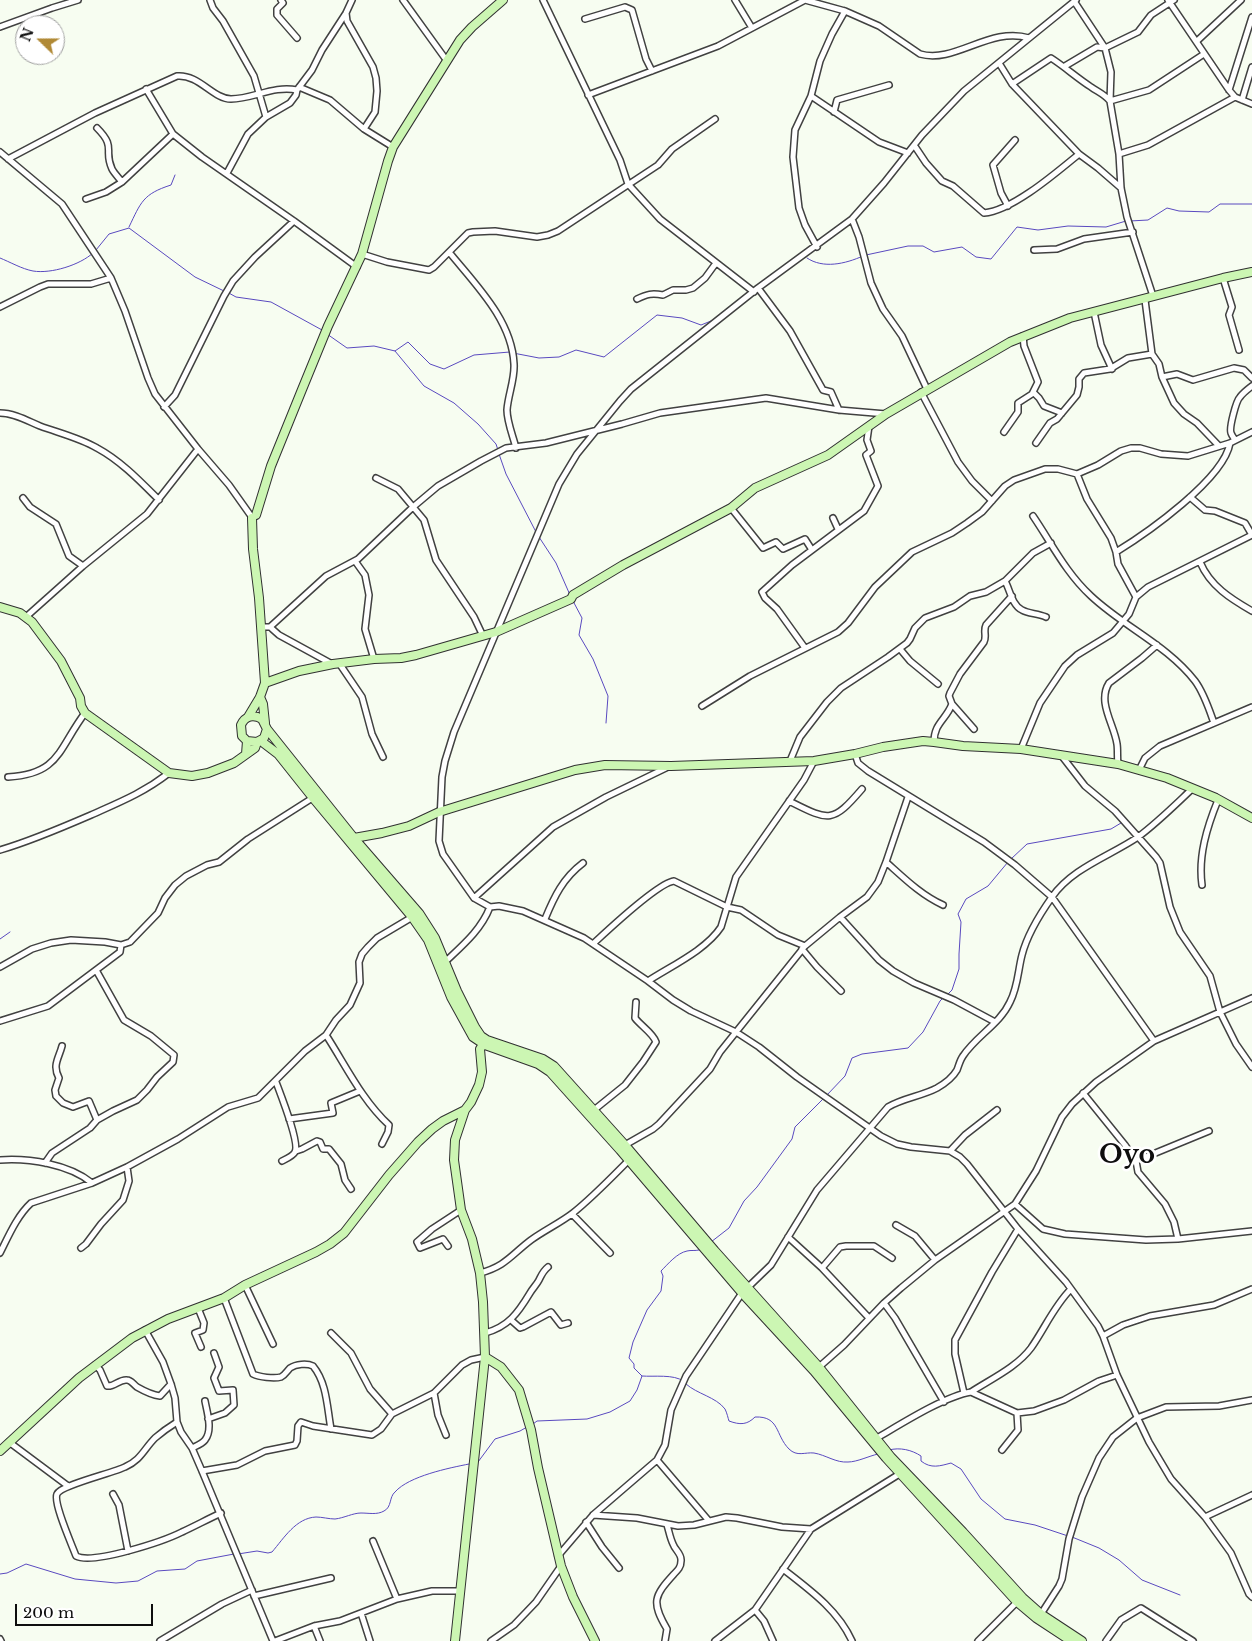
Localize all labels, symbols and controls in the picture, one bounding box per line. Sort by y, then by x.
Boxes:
north arrow [15,15,65,65]
text: N [16,25,38,44]
district label: Oyo [1099,1141,1155,1171]
scale bar [18,1594,155,1626]
text: 200 m [23,1603,74,1622]

